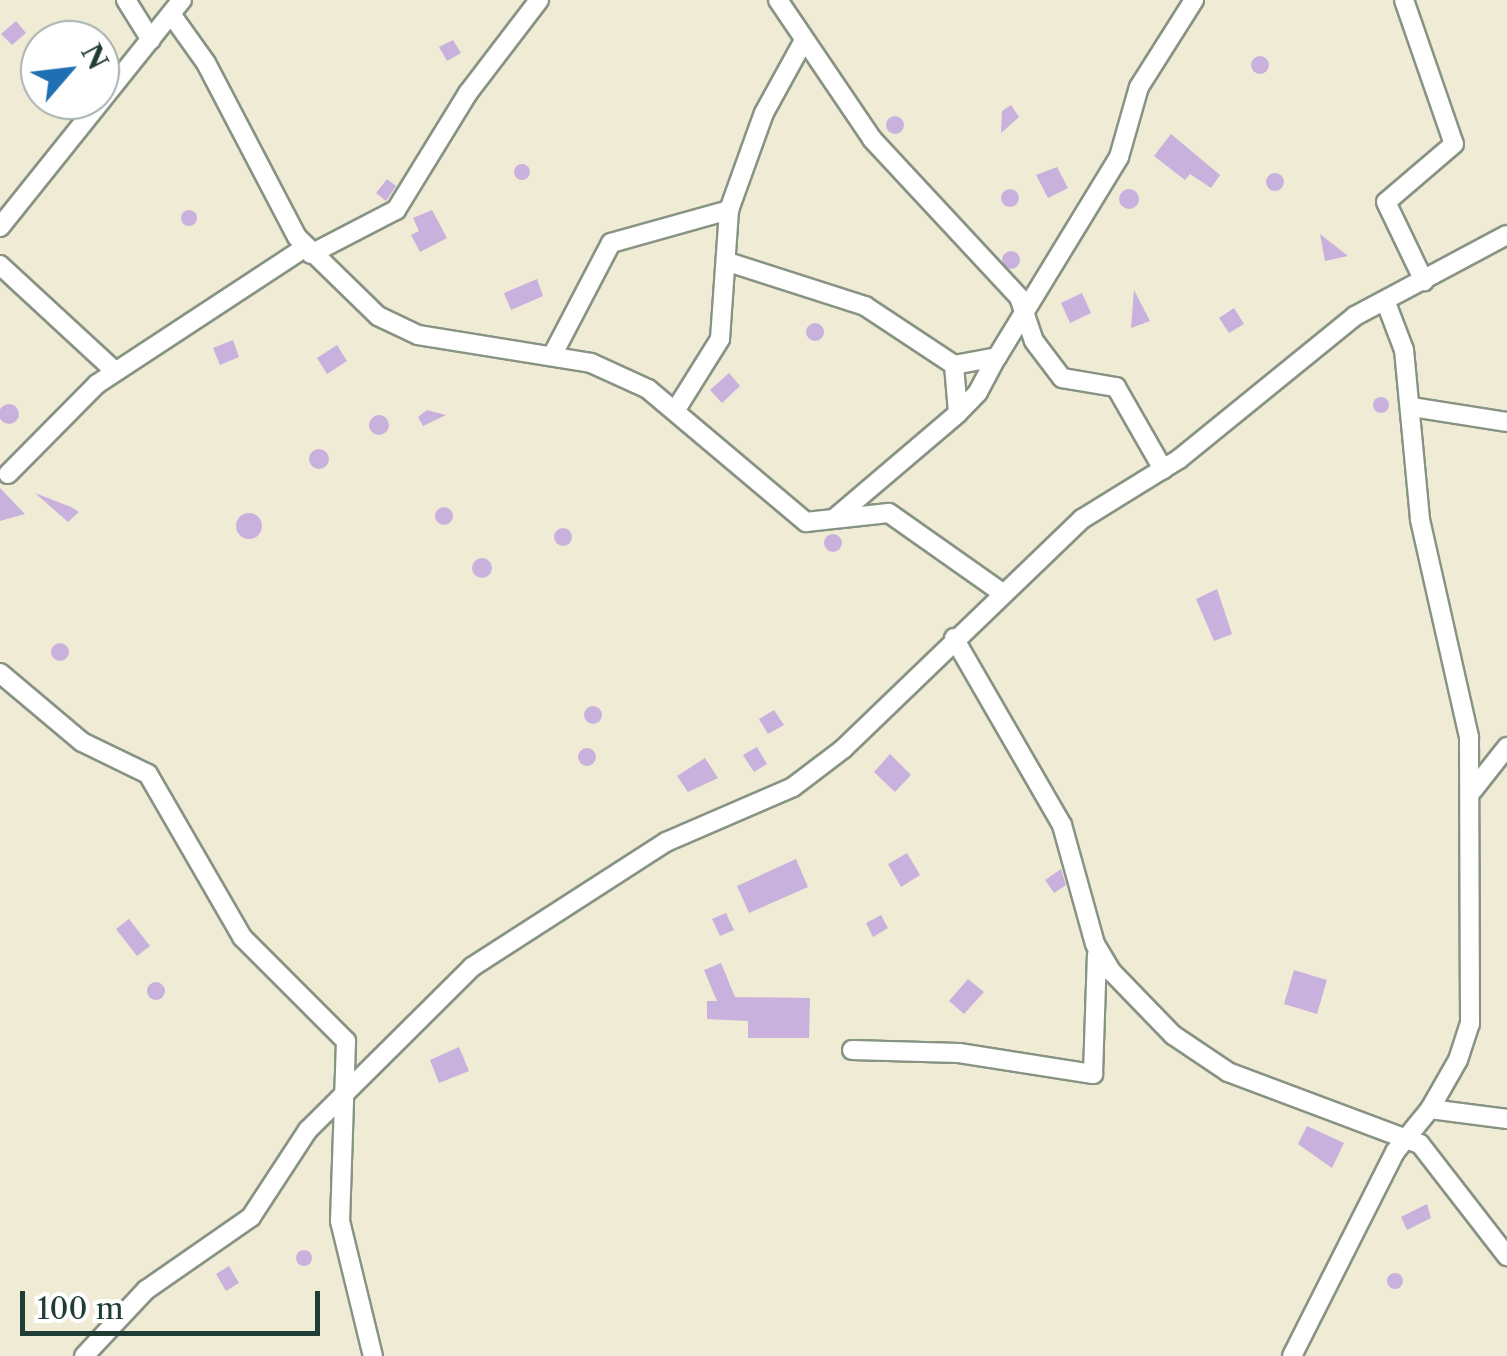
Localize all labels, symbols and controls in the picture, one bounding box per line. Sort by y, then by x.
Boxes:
north arrow [20,20,120,120]
text: N [74,38,115,76]
scale bar [25,1271,325,1333]
text: 100 m [37,1290,124,1327]

